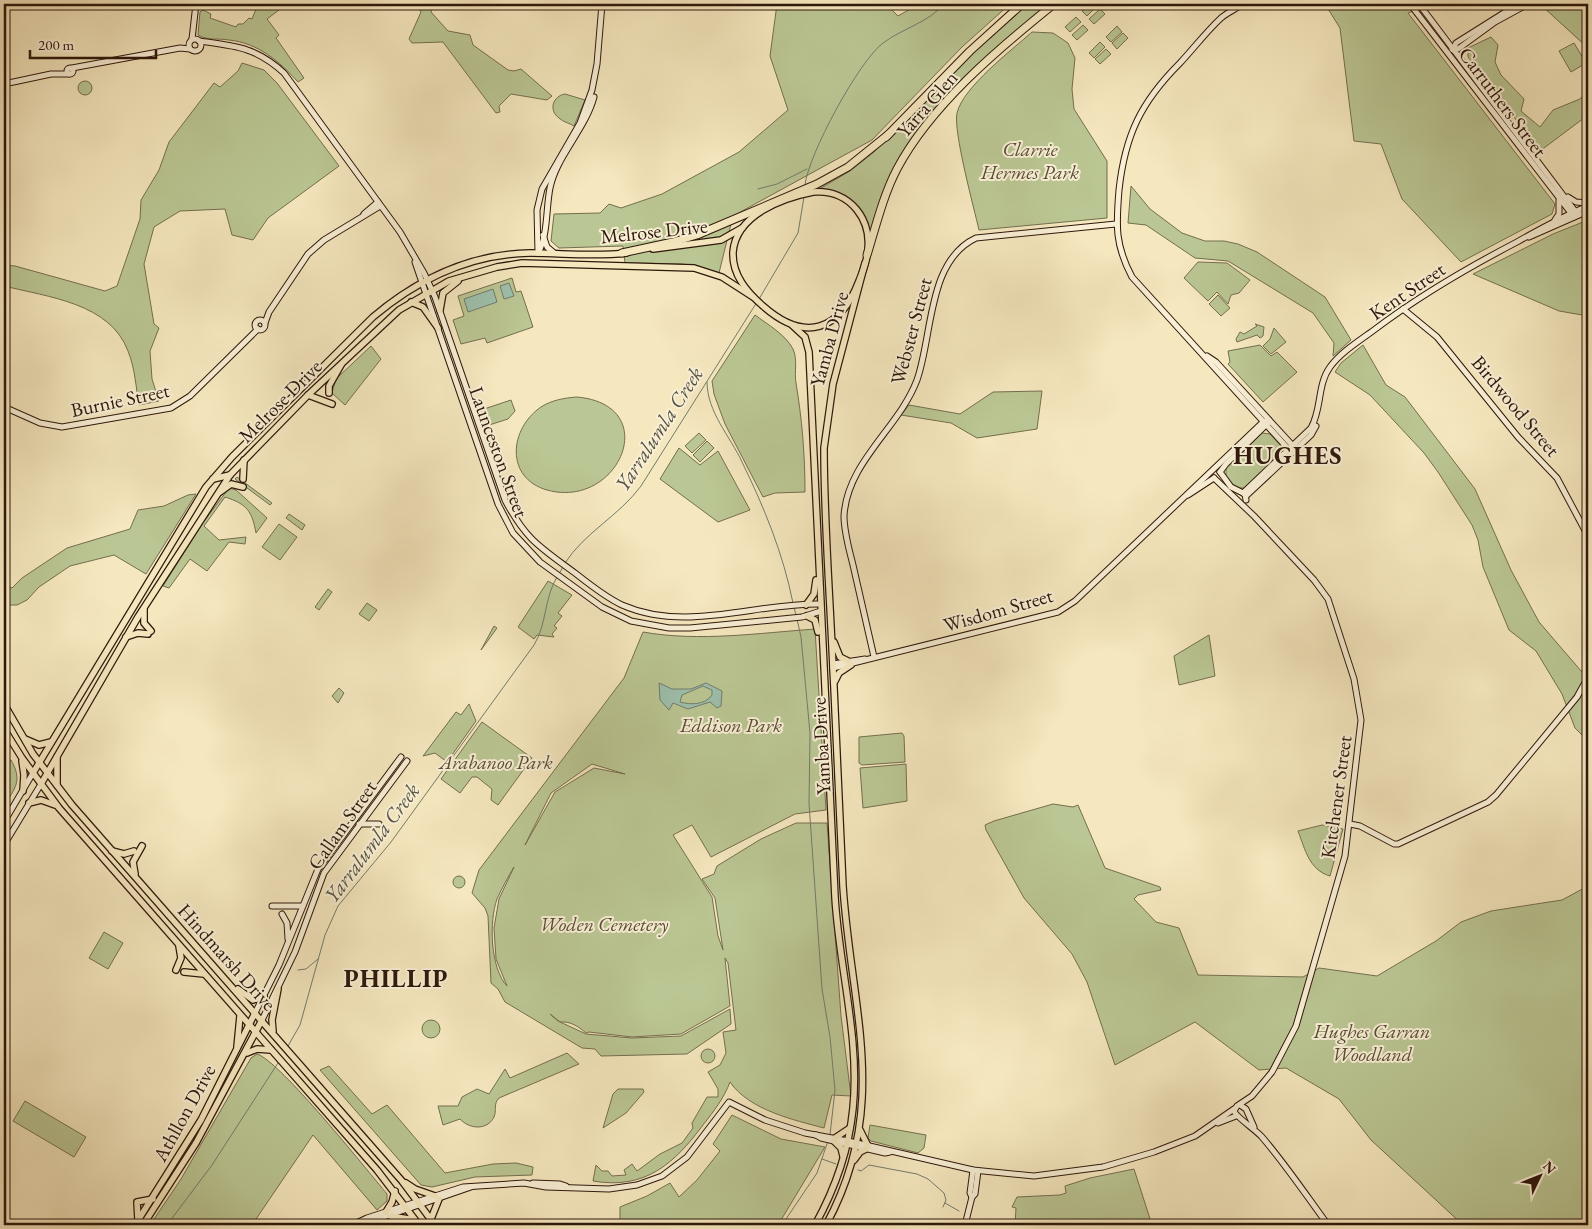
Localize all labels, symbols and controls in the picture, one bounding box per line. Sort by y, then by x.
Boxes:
scale bar [30,28,156,60]
text: 200 m [38,35,75,54]
street label: Carruthers Street [1453,42,1553,163]
street label: Yarra Glen [891,65,964,143]
park label: Clarrie Hermes Park [980,136,1079,185]
street label: Melrose Drive [599,212,709,250]
street label: Kent Street [1364,256,1451,326]
street label: Webster Street [884,274,938,387]
street label: Yamba Drive [804,288,854,390]
street label: Birdwood Street [1466,350,1566,463]
street label: Melrose Drive [233,354,327,448]
water label: Yarralumla Creek [608,361,709,496]
street label: Burnie Street [68,377,172,423]
street label: Launceston Street [463,383,535,522]
district label: HUGHES [1233,439,1343,471]
street label: Wisdom Street [940,582,1056,638]
street label: Yamba Drive [805,696,837,795]
park label: Eddison Park [679,712,782,738]
street label: Kitchener Street [1314,733,1358,860]
park label: Arabanoo Park [437,749,553,775]
street label: Callam Street [302,775,383,875]
water label: Yarralumla Creek [318,777,426,908]
street label: Hindmarsh Drive [172,898,282,1016]
park label: Woden Cemetery [540,911,668,937]
district label: PHILLIP [344,962,448,994]
park label: Hughes Garran Woodland [1313,1018,1430,1067]
street label: Athllon Drive [146,1060,221,1167]
north arrow [1514,1152,1564,1202]
text: N [1539,1157,1560,1178]

